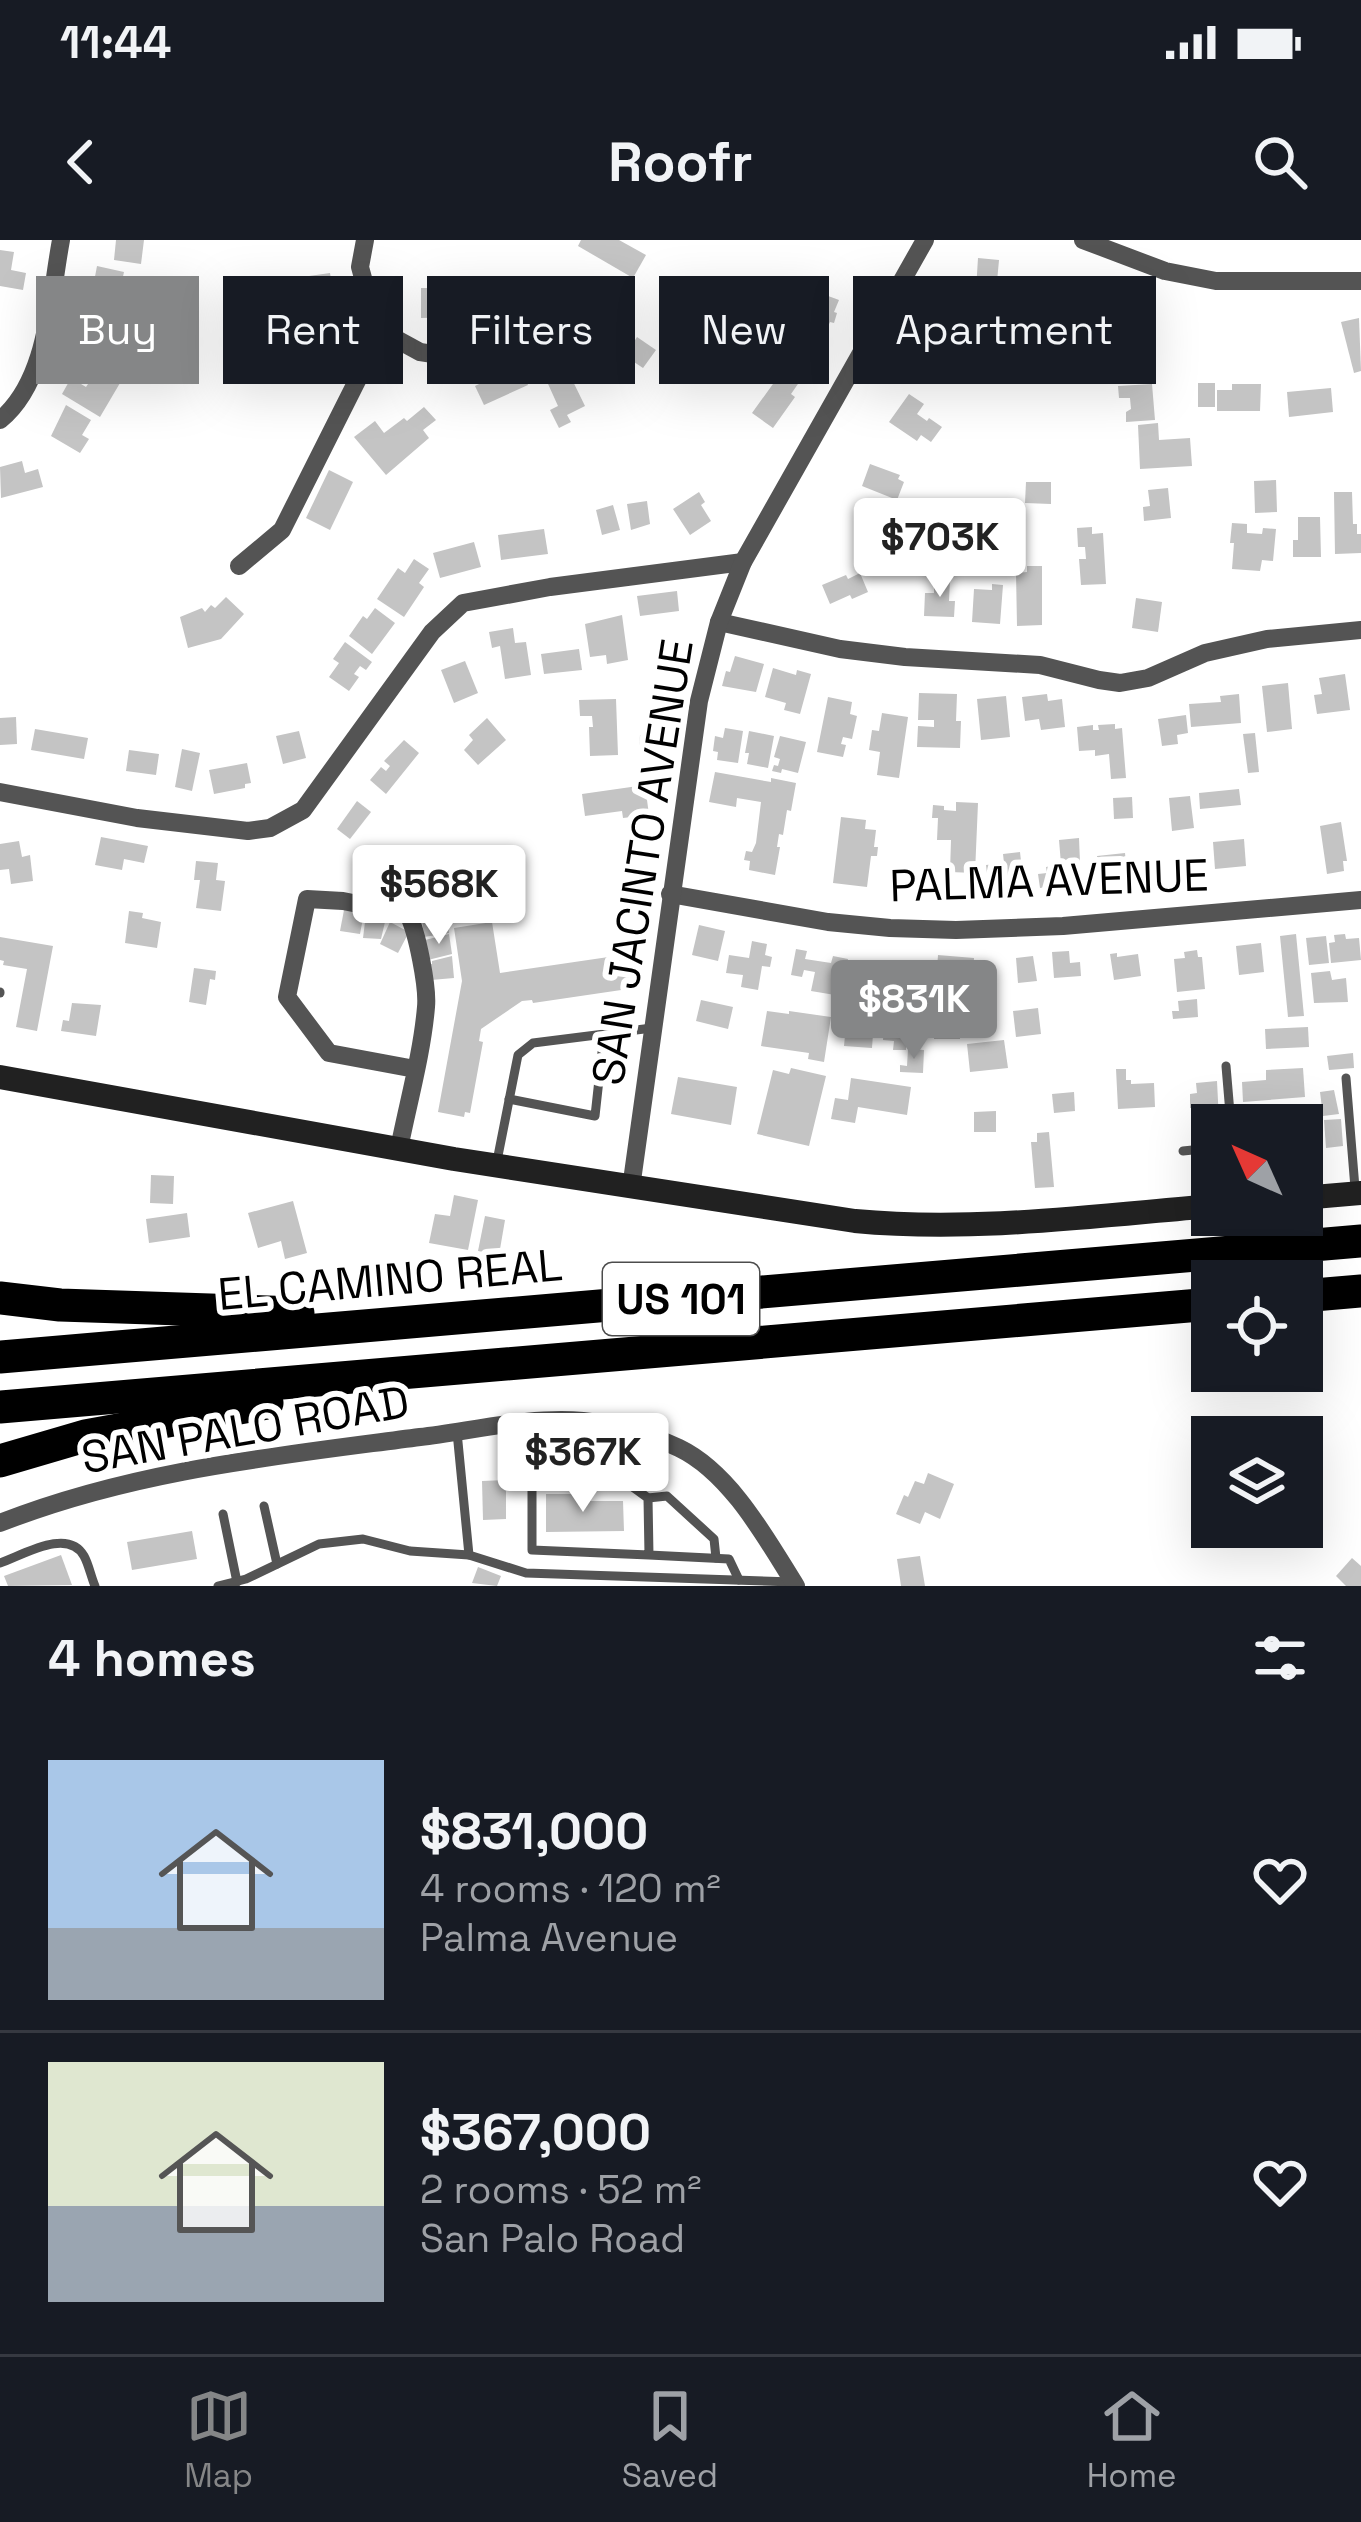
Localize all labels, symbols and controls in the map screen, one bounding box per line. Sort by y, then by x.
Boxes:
text: 11:44 [60,14,171,71]
text: Roofr [608,128,753,197]
icon: back [48,129,114,195]
icon: search [1247,129,1313,195]
chip: Buy [36,276,199,384]
chip: Rent [223,276,403,384]
chip: Filters [427,276,635,384]
chip: New [659,276,829,384]
chip: Apartment [853,276,1156,384]
pin: $703K [856,498,1024,600]
text: $703K [881,512,999,561]
street label: SAN JACINTO AVENUE [579,635,706,1089]
pin: $568K [355,845,523,947]
street label: PALMA AVENUE [888,846,1210,915]
text: $568K [380,859,498,908]
pin: $831K [830,960,998,1062]
text: $831K [858,974,970,1023]
north arrow [1191,1104,1323,1236]
map controls [1191,1104,1323,1548]
street label: EL CAMINO REAL [216,1236,565,1323]
button: locate [1191,1260,1323,1392]
road number: US 101 [603,1263,759,1335]
street label: SAN PALO ROAD [77,1373,413,1486]
pin: $367K [499,1413,667,1515]
button: layers [1191,1416,1323,1548]
text: $367K [525,1427,641,1476]
icon: filters [1247,1625,1313,1691]
text: 4 homes [48,1626,256,1691]
text: $831,000 [420,1799,648,1864]
icon: home [144,1808,288,1952]
icon: heart [1247,1847,1313,1913]
text: 4 rooms · 120 m² [420,1864,721,1913]
text: Palma Avenue [420,1913,678,1962]
text: $367,000 [420,2100,651,2165]
icon: home [144,2110,288,2254]
icon: heart [1247,2149,1313,2215]
text: 2 rooms · 52 m² [420,2165,702,2214]
text: San Palo Road [420,2214,685,2263]
tab: Map [184,2383,253,2497]
tab: Saved [622,2383,718,2497]
tab: Home [1087,2383,1177,2497]

